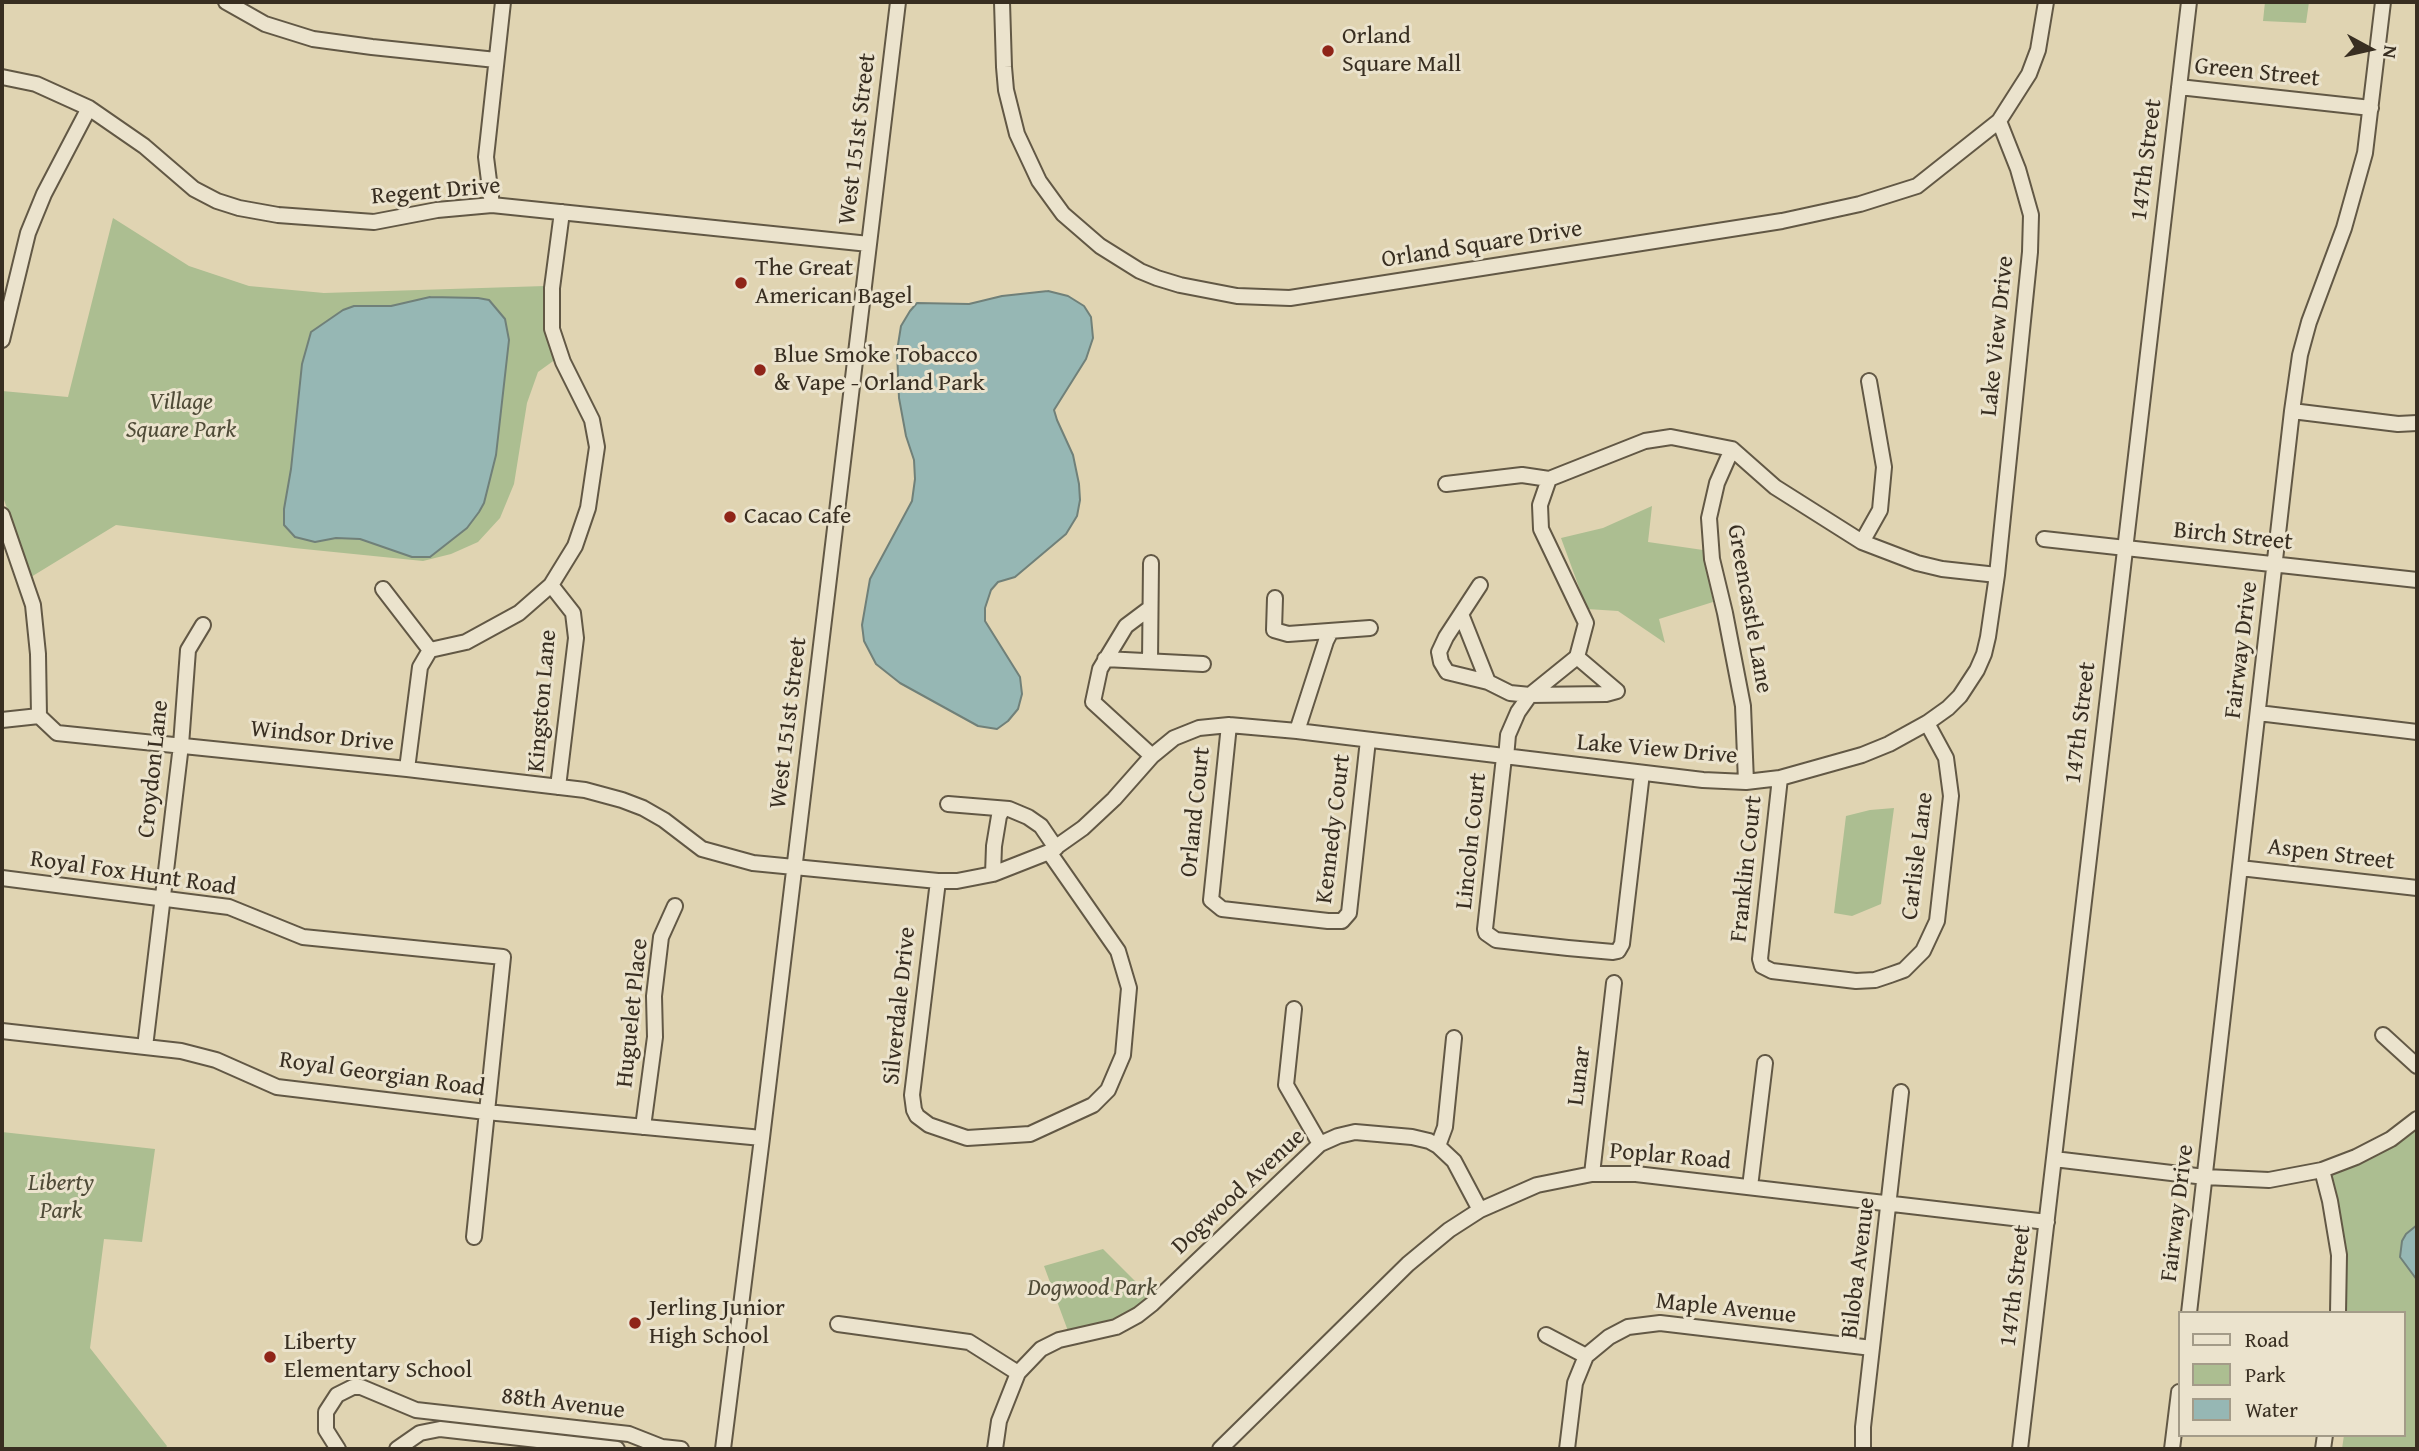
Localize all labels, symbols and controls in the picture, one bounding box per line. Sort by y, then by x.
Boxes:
north arrow [2335,14,2405,84]
place label: Orland Square Mall [1342,23,1461,79]
marker: Orland Square Mall [1320,43,1336,59]
text: N [2376,44,2406,60]
street label: West 151st Street [833,52,883,226]
street label: Green Street [2193,52,2321,94]
street label: 147th Street [2125,97,2169,223]
street label: Regent Drive [370,172,502,212]
street label: Orland Square Drive [1380,215,1584,275]
street label: Lake View Drive [1975,254,2021,418]
place label: The Great American Bagel [755,255,913,311]
marker: The Great American Bagel [733,275,749,291]
place label: Blue Smoke Tobacco & Vape - Orland Park [774,342,985,398]
marker: Blue Smoke Tobacco & Vape - Orland Park [752,362,768,378]
park label: Village Square Park [126,389,236,445]
place label: Cacao Cafe [744,503,851,531]
marker: Cacao Cafe [722,509,738,525]
street label: Birch Street [2172,516,2294,558]
street label: Greencastle Lane [1720,522,1778,696]
street label: Fairway Drive [2219,580,2265,720]
street label: Kingston Lane [522,628,564,774]
street label: West 151st Street [764,636,814,810]
street label: 147th Street [2059,660,2103,786]
street label: Croydon Lane [132,699,176,839]
street label: Windsor Drive [249,715,395,759]
street label: Lake View Drive [1575,729,1739,771]
street label: Orland Court [1175,745,1217,879]
street label: Kennedy Court [1311,753,1357,905]
street label: Lincoln Court [1451,771,1493,911]
street label: Carlisle Lane [1896,791,1940,921]
street label: Franklin Court [1725,794,1769,944]
street label: Aspen Street [2266,833,2396,877]
street label: Royal Fox Hunt Road [28,845,238,903]
street label: Silverdale Drive [877,926,923,1086]
street label: Huguelet Place [611,937,655,1089]
street label: Lunar [1562,1045,1598,1107]
street label: Royal Georgian Road [277,1046,487,1104]
street label: Dogwood Avenue [1166,1123,1312,1261]
street label: Poplar Road [1608,1137,1732,1177]
street label: Fairway Drive [2155,1143,2201,1283]
park label: Liberty Park [28,1170,94,1226]
street label: Biloba Avenue [1836,1196,1882,1340]
street label: 147th Street [1994,1223,2038,1349]
park label: Dogwood Park [1027,1275,1157,1303]
street label: Maple Avenue [1654,1287,1798,1331]
place label: Jerling Junior High School [649,1295,785,1351]
legend [2178,1311,2405,1437]
marker: Jerling Junior High School [627,1315,643,1331]
text: Road [2245,1324,2289,1355]
place label: Liberty Elementary School [284,1329,472,1385]
marker: Liberty Elementary School [262,1349,278,1365]
text: Park [2245,1359,2286,1390]
street label: 88th Avenue [500,1382,626,1426]
text: Water [2245,1394,2298,1425]

